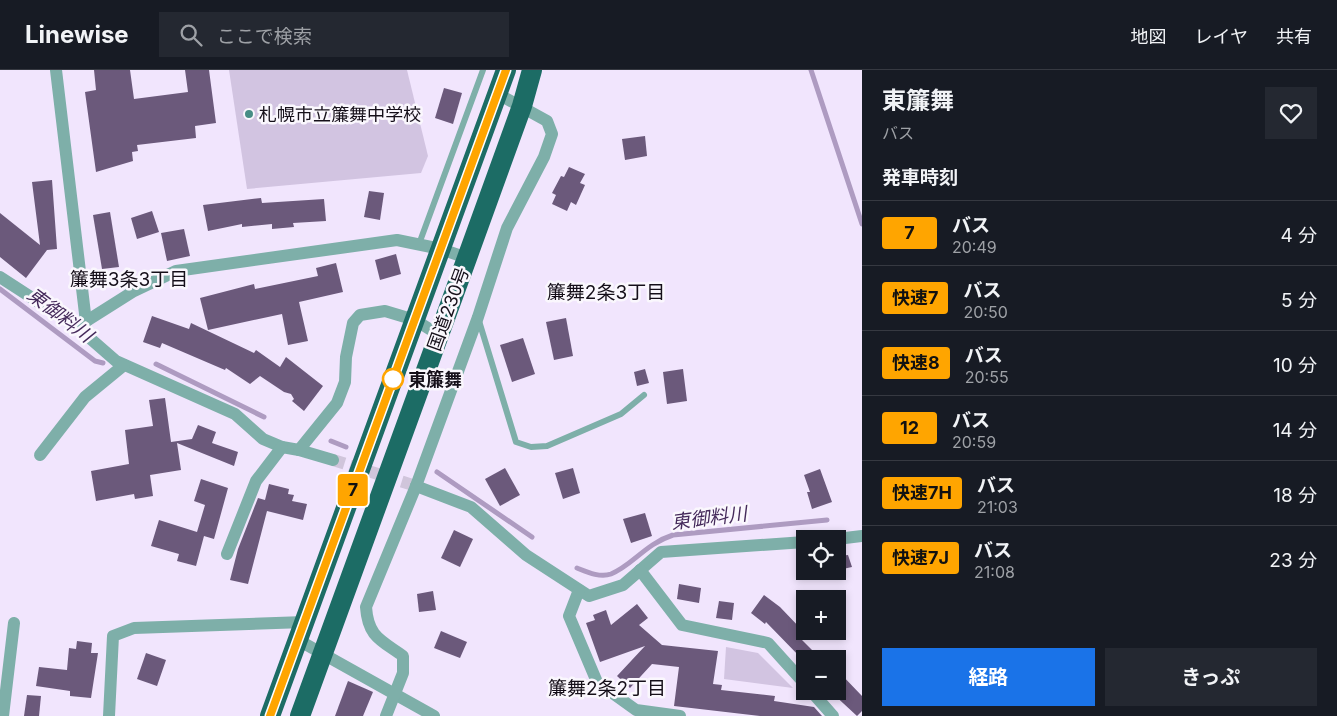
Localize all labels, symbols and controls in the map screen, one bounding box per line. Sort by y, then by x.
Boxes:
search box [159,12,509,57]
text: Linewise [25,20,129,49]
icon: search [177,21,205,49]
text: ここで検索 [217,25,312,48]
text: 地図 [1131,26,1167,47]
text: レイヤ [1195,26,1248,47]
text: 共有 [1276,26,1312,47]
text: 東簾舞 [882,86,954,115]
button: heart [1265,87,1317,139]
place label: 札幌市立簾舞中学校 [259,104,421,125]
marker: 札幌市立簾舞中学校 [243,108,255,120]
text: バス [882,123,914,143]
text: 発車時刻 [882,166,958,189]
text: バス [952,214,990,237]
text: 7 [904,222,915,243]
text: 4 分 [1280,224,1317,247]
text: 20:49 [952,237,997,257]
street label: 国道230号 [423,264,473,354]
district label: 簾舞3条3丁目 [70,268,188,291]
text: バス [963,279,1001,302]
district label: 簾舞2条3丁目 [547,281,665,304]
water label: 東御料川 [23,283,99,348]
text: 快速7 [892,287,938,308]
text: 5 分 [1281,289,1317,312]
text: 20:50 [963,302,1008,322]
text: バス [965,344,1003,367]
text: 快速8 [892,352,940,373]
text: 10 分 [1273,354,1317,377]
text: 20:55 [965,367,1009,387]
marker: 東簾舞 [382,368,404,390]
place label: 東簾舞 [408,369,462,390]
text: バス [952,409,990,432]
text: 12 [900,417,919,438]
text: 14 分 [1273,419,1317,442]
text: 20:59 [952,432,996,452]
line badge: 7 [337,474,369,506]
text: バス [977,474,1015,497]
text: 7 [348,479,358,500]
text: 快速7H [892,482,952,503]
text: 18 分 [1273,484,1317,507]
text: 21:03 [977,497,1018,517]
water label: 東御料川 [670,502,750,534]
map controls [796,530,846,700]
button: locate [796,530,846,580]
text: バス [974,539,1012,562]
text: 快速7J [892,547,949,568]
text: 23 分 [1269,549,1317,572]
text: 21:08 [974,562,1015,582]
button: + [796,590,846,640]
button: 経路 [882,648,1095,706]
button: きっぷ [1105,648,1317,706]
button: − [796,650,846,700]
district label: 簾舞2条2丁目 [548,677,666,700]

